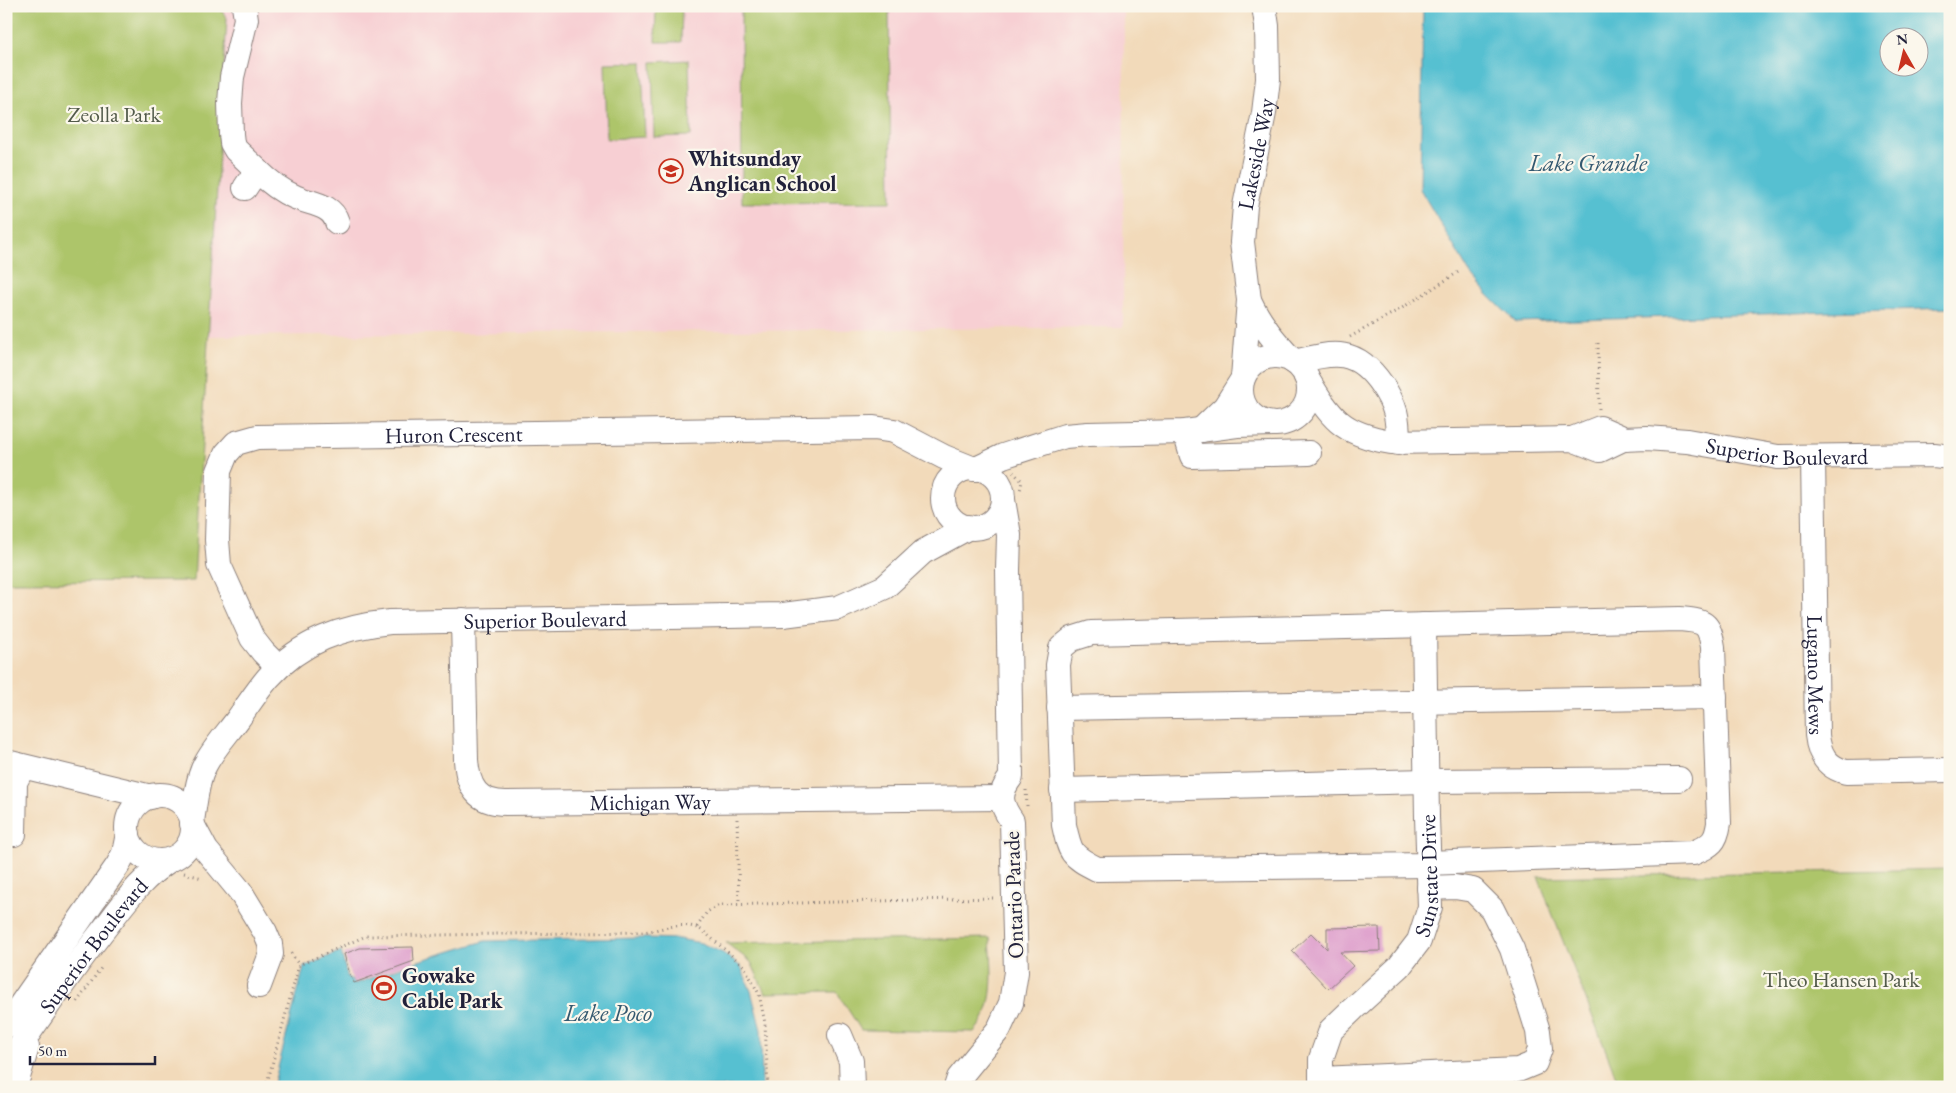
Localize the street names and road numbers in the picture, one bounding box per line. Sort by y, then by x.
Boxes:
street label: Lakeside Way [1231,96,1281,212]
street label: Huron Crescent [384,419,523,450]
street label: Superior Boulevard [1703,431,1869,472]
street label: Superior Boulevard [463,604,628,636]
street label: Lugano Mews [1800,615,1831,735]
street label: Michigan Way [589,787,711,817]
street label: Sunstate Drive [1407,813,1445,941]
street label: Ontario Parade [997,830,1030,959]
street label: Superior Boulevard [33,871,155,1019]

